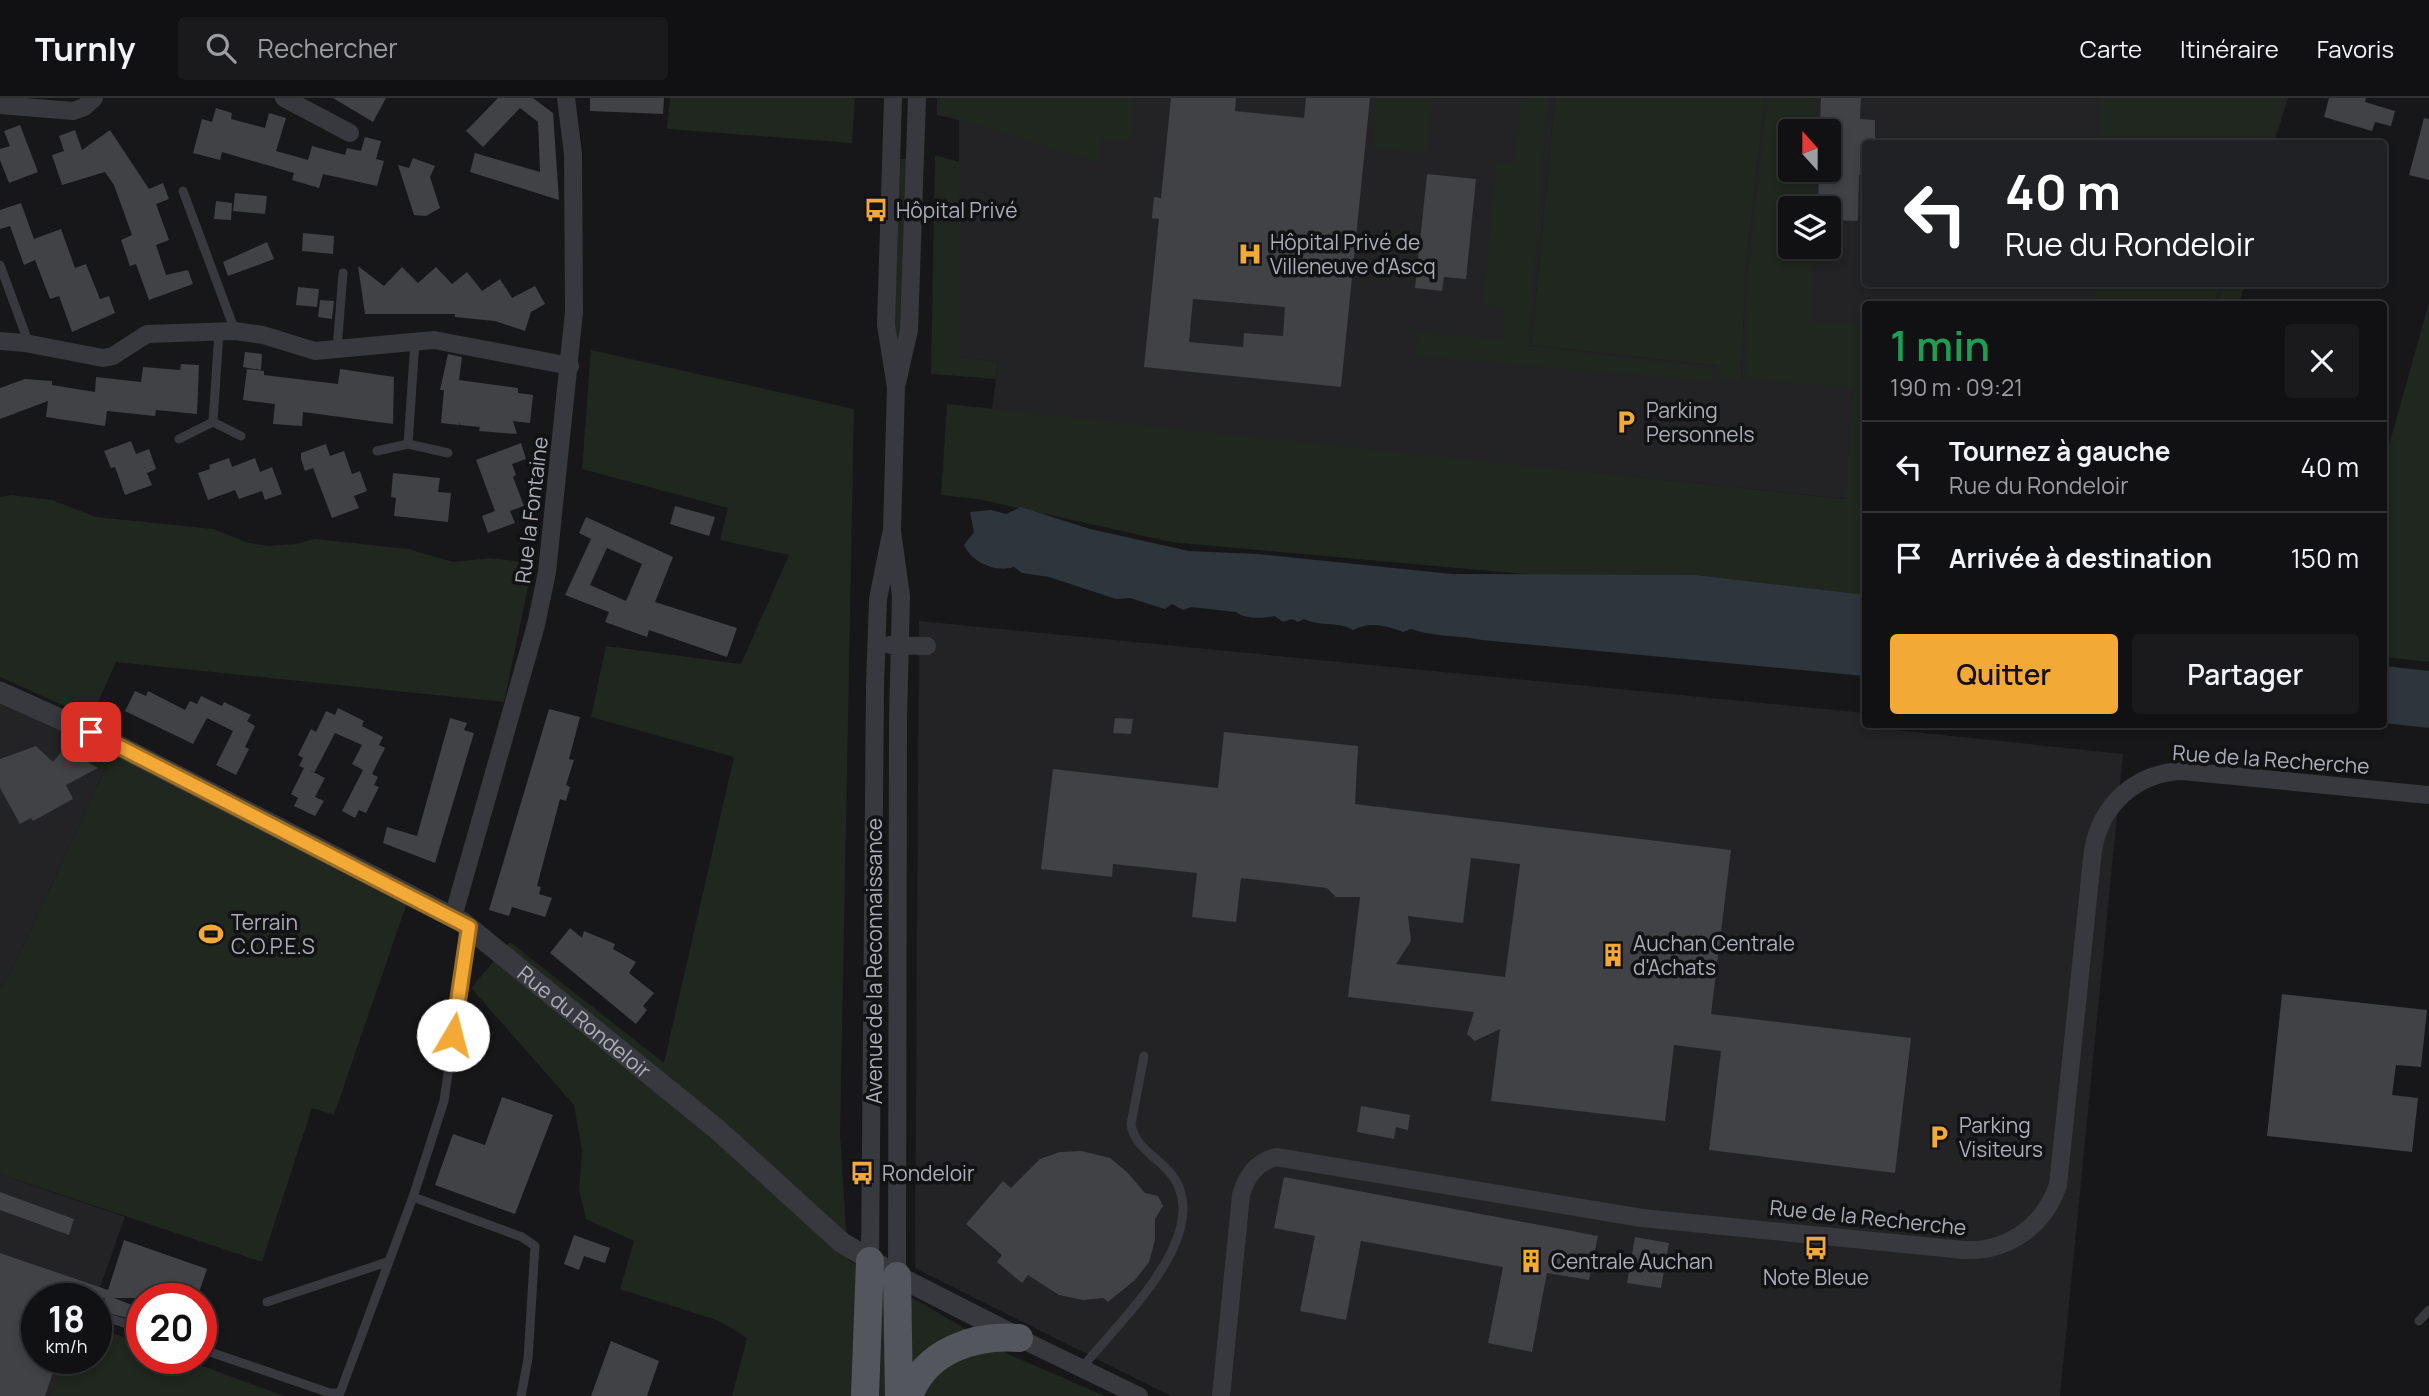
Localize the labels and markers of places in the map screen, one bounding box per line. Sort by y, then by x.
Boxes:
bus stop icon: Hôpital Privé [862,196,890,224]
place label: Hôpital Privé [896,196,1017,224]
place label: Hôpital Privé de Villeneuve d'Ascq [1270,228,1436,280]
hospital icon: Hôpital Privé de Villeneuve d'Ascq [1236,240,1264,268]
place label: Parking Personnels [1646,396,1755,448]
parking icon: Parking Personnels [1612,408,1640,436]
pin [61,702,121,762]
place label: Terrain C.O.P.E.S [231,908,315,960]
sports icon: Terrain C.O.P.E.S [197,920,225,948]
place label: Auchan Centrale d'Achats [1633,929,1795,981]
building icon: Auchan Centrale d'Achats [1599,941,1627,969]
place label: Parking Visiteurs [1959,1111,2043,1163]
parking icon: Parking Visiteurs [1925,1123,1953,1151]
bus stop icon: Rondeloir [848,1159,876,1187]
place label: Rondeloir [882,1159,975,1187]
bus stop icon: Note Bleue [1802,1234,1830,1262]
building icon: Centrale Auchan [1517,1247,1545,1275]
place label: Centrale Auchan [1551,1247,1713,1275]
place label: Note Bleue [1763,1263,1869,1291]

